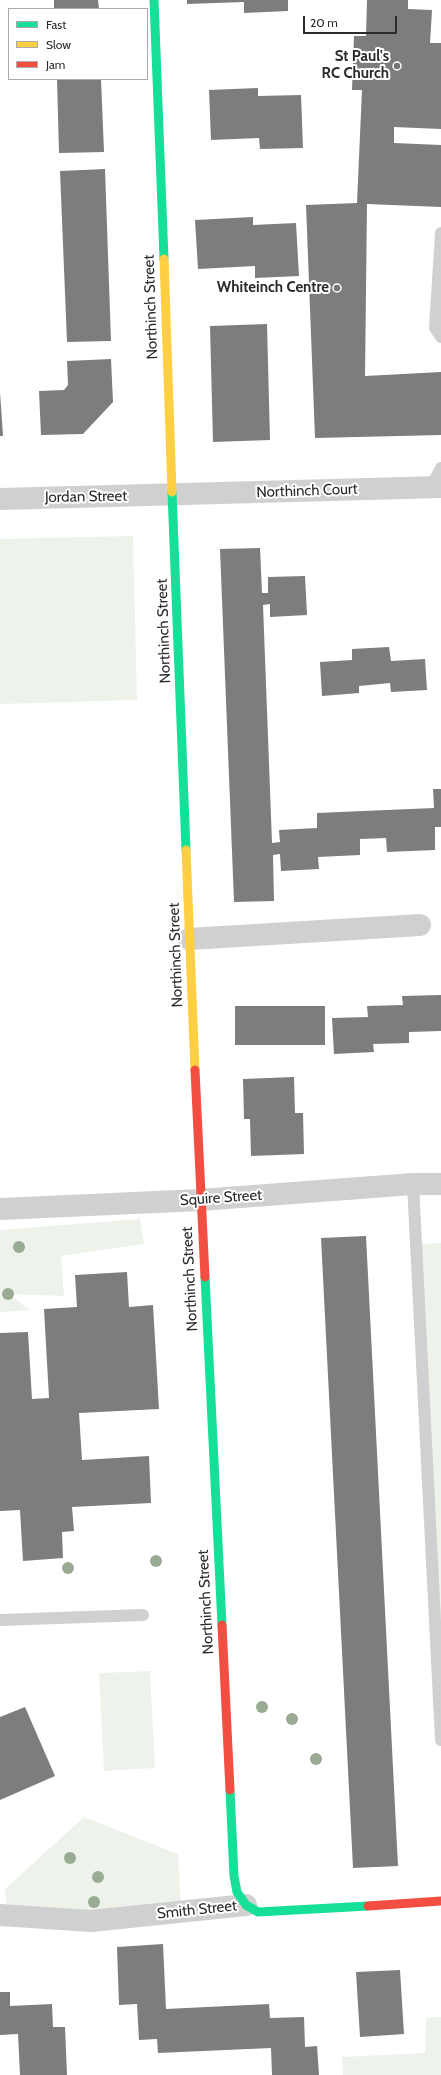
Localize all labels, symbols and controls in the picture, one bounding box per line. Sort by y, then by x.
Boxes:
legend [8,8,148,80]
scale bar [305,8,399,34]
text: 20 m [310,15,338,30]
text: Fast [46,17,66,32]
text: Slow [46,37,71,52]
place label: St Paul's RC Church [322,48,389,83]
text: Jam [46,57,65,72]
marker: St Paul's RC Church [392,61,402,71]
street label: Northinch Street [140,254,162,360]
place label: Whiteinch Centre [217,279,329,297]
marker: Whiteinch Centre [332,283,342,293]
street label: Northinch Court [256,480,358,502]
street label: Jordan Street [45,487,127,507]
street label: Northinch Street [153,578,175,684]
street label: Northinch Street [165,902,187,1008]
street label: Squire Street [179,1186,263,1210]
street label: Northinch Street [178,1226,202,1332]
street label: Northinch Street [194,1549,218,1655]
street label: Smith Street [156,1897,238,1923]

